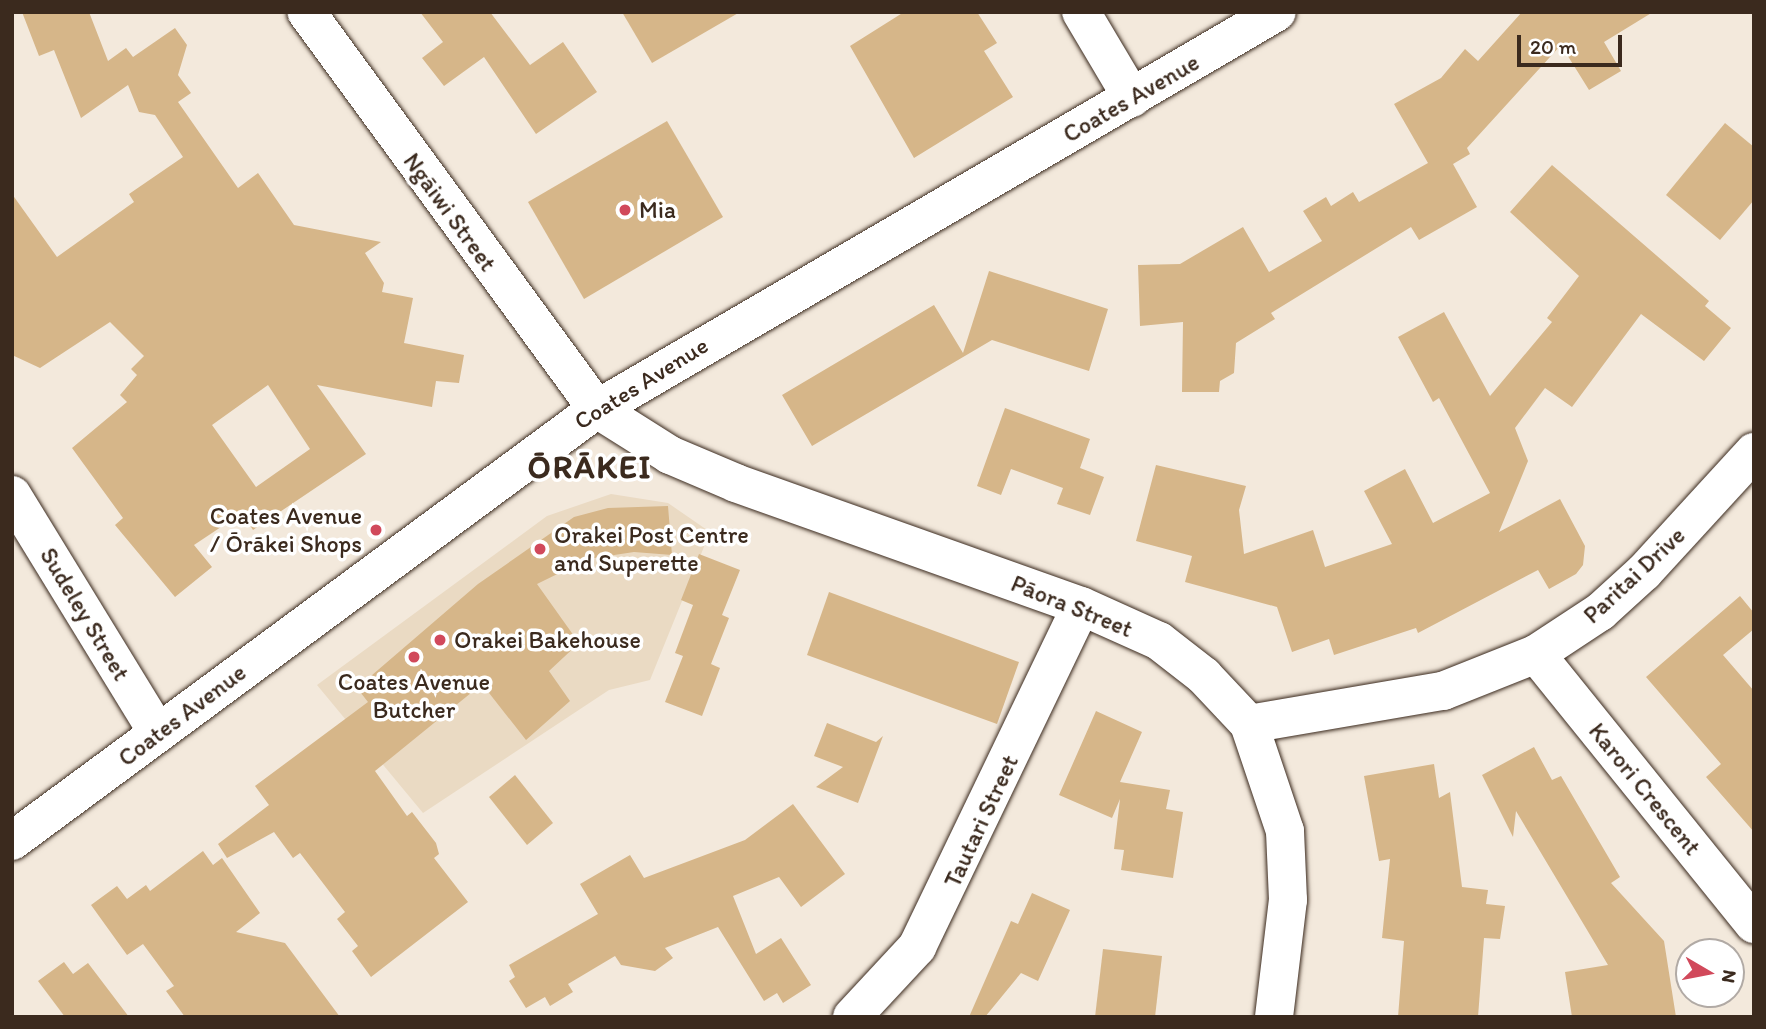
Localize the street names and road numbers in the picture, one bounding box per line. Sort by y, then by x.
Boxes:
street label: Coates Avenue [1058,48,1204,148]
street label: Ngāiwi Street [398,148,502,276]
street label: Coates Avenue [569,331,713,435]
street label: Paritai Drive [1577,521,1691,629]
street label: Sudeley Street [34,542,136,686]
street label: Pāora Street [1007,569,1137,643]
street label: Coates Avenue [113,658,251,772]
street label: Karori Crescent [1583,717,1707,861]
street label: Tautari Street [938,750,1024,892]

